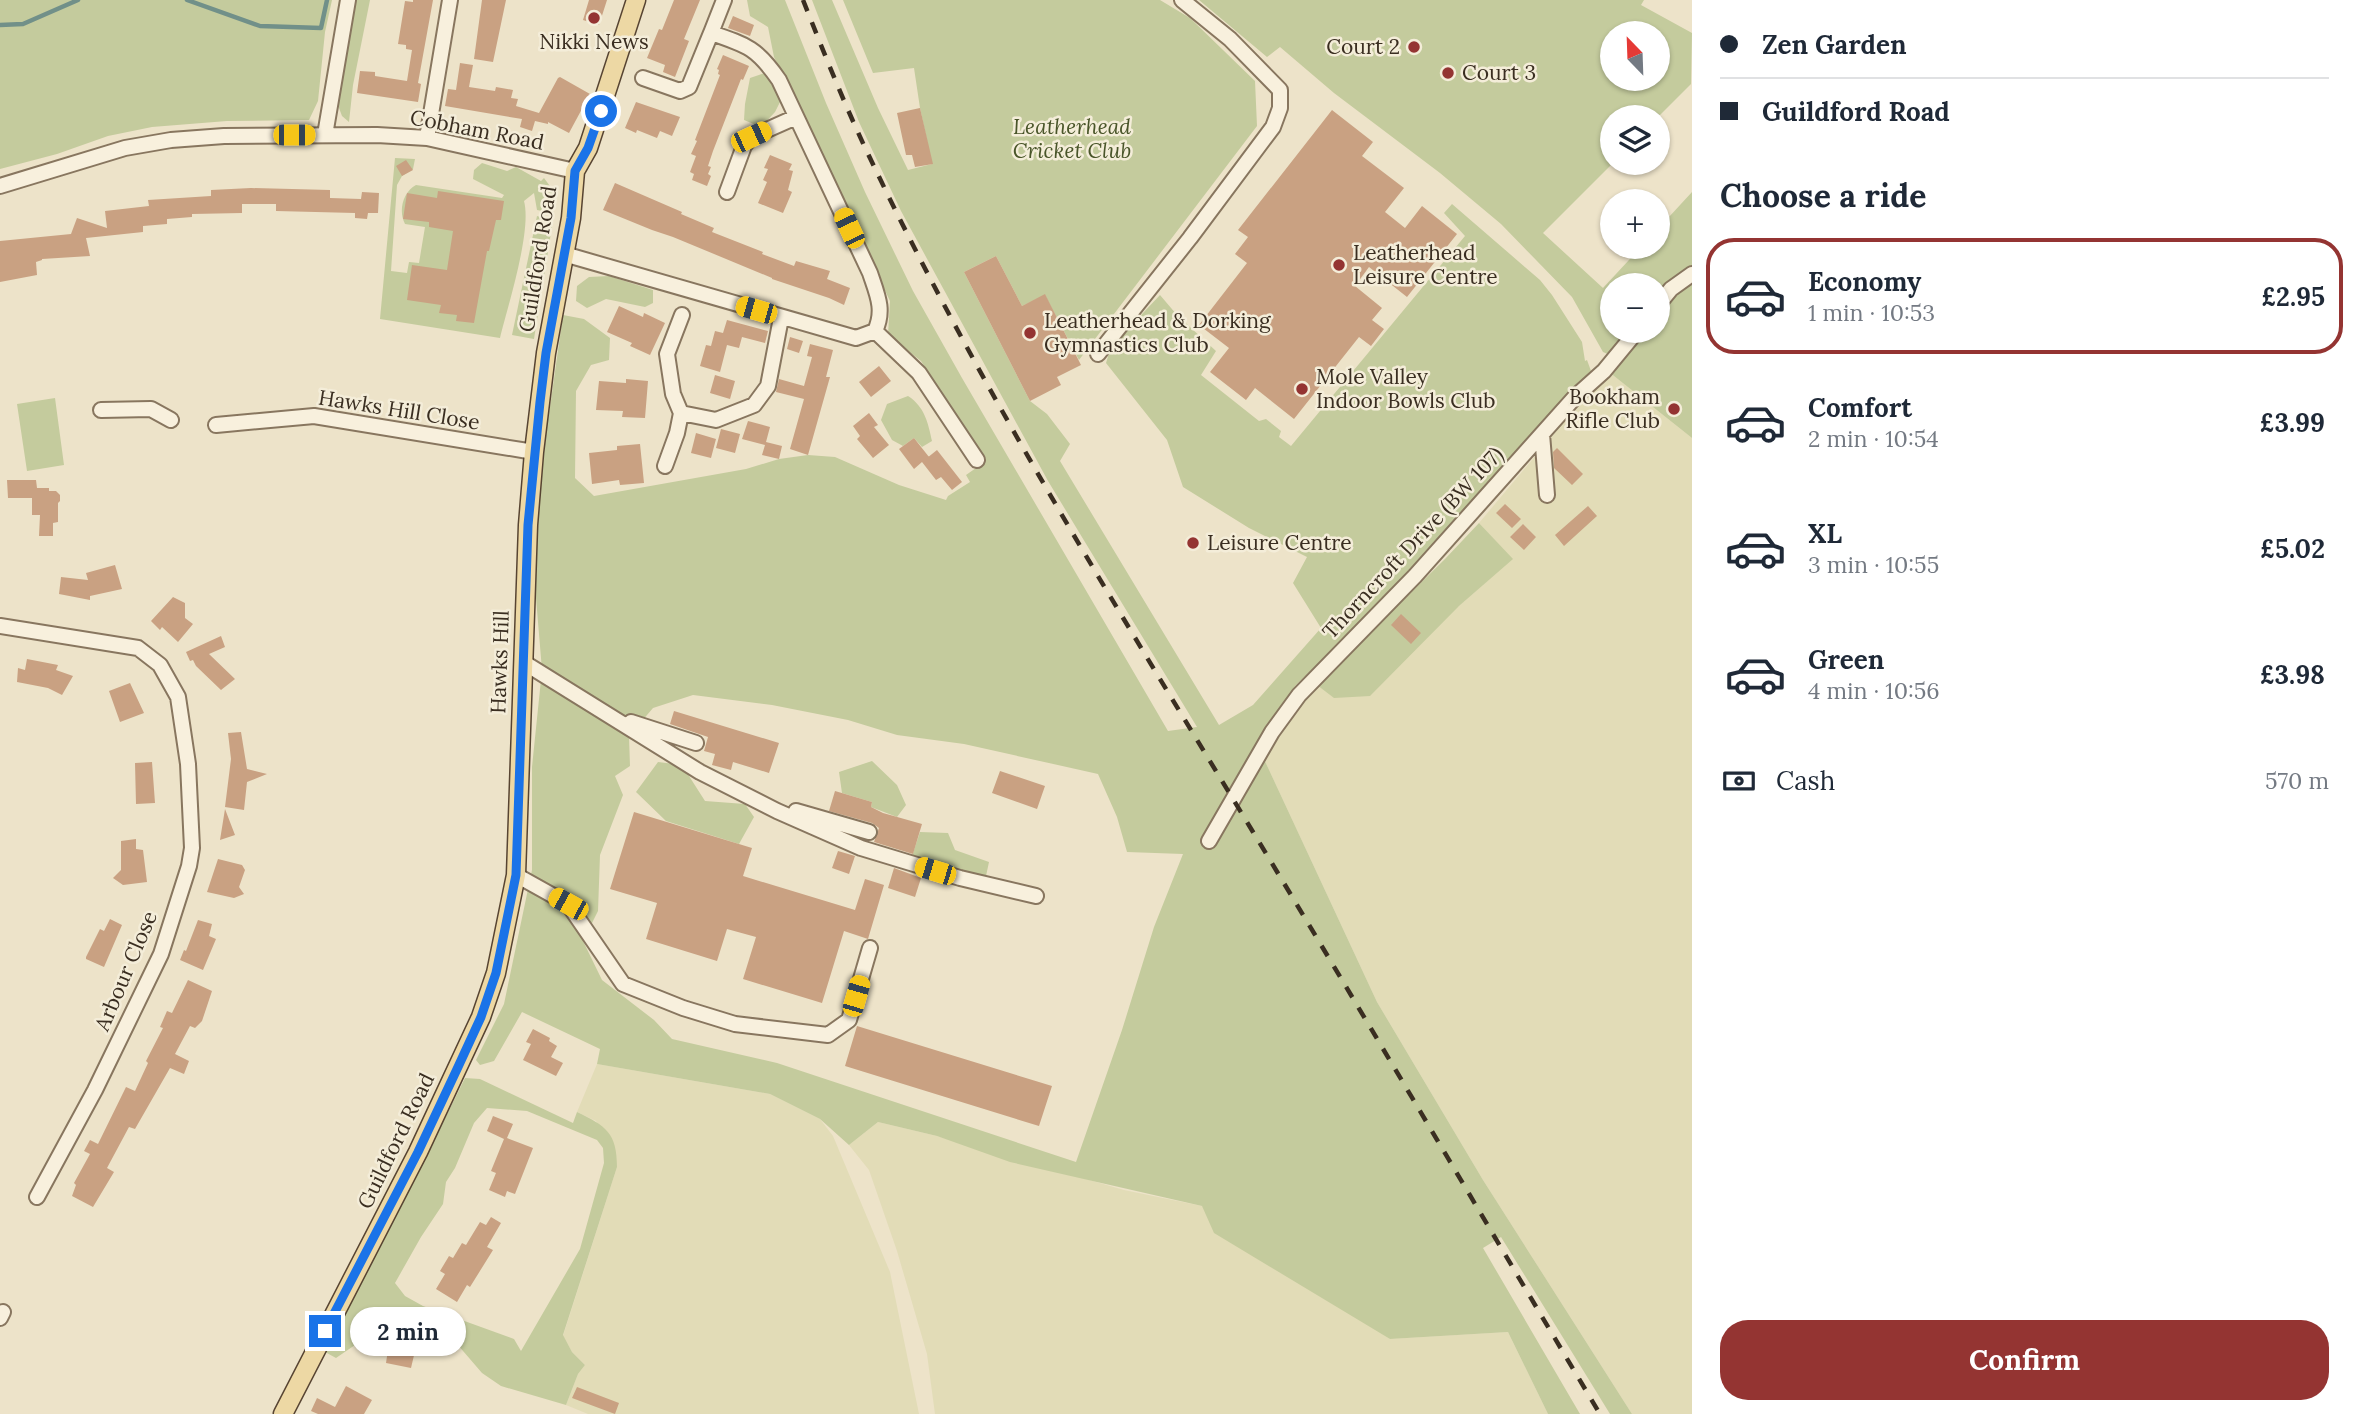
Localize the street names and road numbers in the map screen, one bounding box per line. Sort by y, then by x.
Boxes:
street label: Cobham Road [408,103,546,156]
street label: Guildford Road [513,184,562,334]
street label: Hawks Hill Close [316,383,482,436]
street label: Thorncroft Drive (BW 107) [1316,441,1509,644]
street label: Hawks Hill [484,610,515,714]
street label: Arbour Close [88,907,163,1036]
street label: Guildford Road [351,1068,440,1213]

